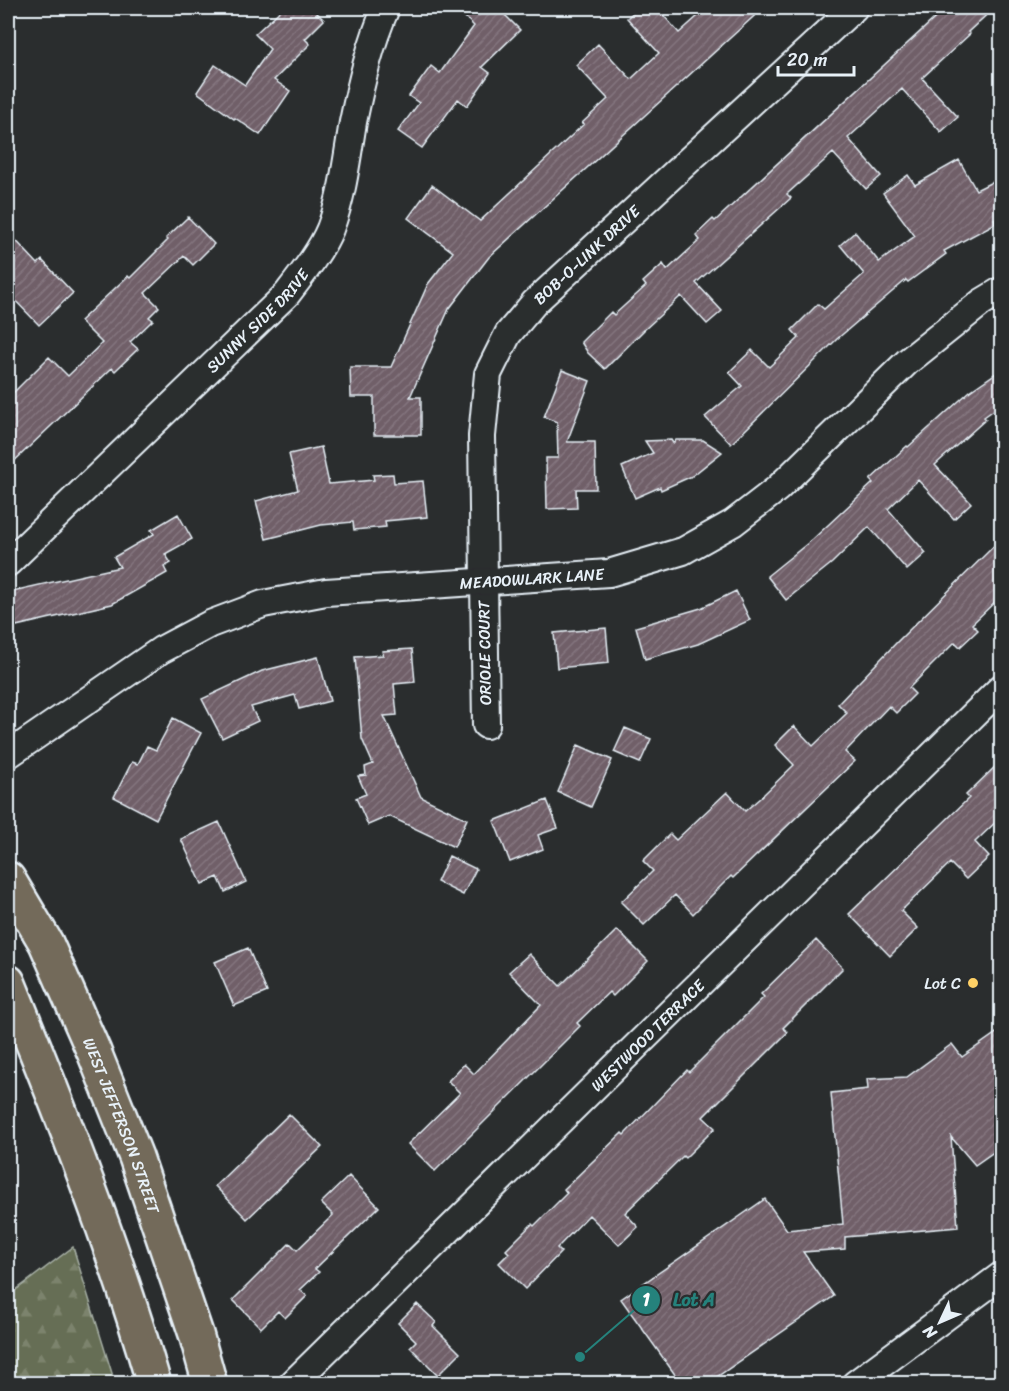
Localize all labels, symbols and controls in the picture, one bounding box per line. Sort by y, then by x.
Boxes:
scale bar [778,39,854,77]
text: 20 m [787,44,827,76]
street label: BOB-O-LINK DRIVE [527,197,648,312]
street label: SUNNY SIDE DRIVE [199,261,317,380]
street label: MEADOWLARK LANE [459,559,606,598]
street label: ORIOLE COURT [469,599,500,705]
place label: Lot C [924,969,961,998]
street label: WESTWOOD TERRACE [584,971,713,1099]
marker: Lot C [966,976,980,990]
street label: WEST JEFFERSON STREET [74,1033,168,1218]
callout: Lot A [631,1282,727,1318]
text: 1 [642,1284,650,1316]
text: Lot A [673,1284,715,1316]
north arrow [910,1292,970,1352]
text: N [915,1317,945,1347]

